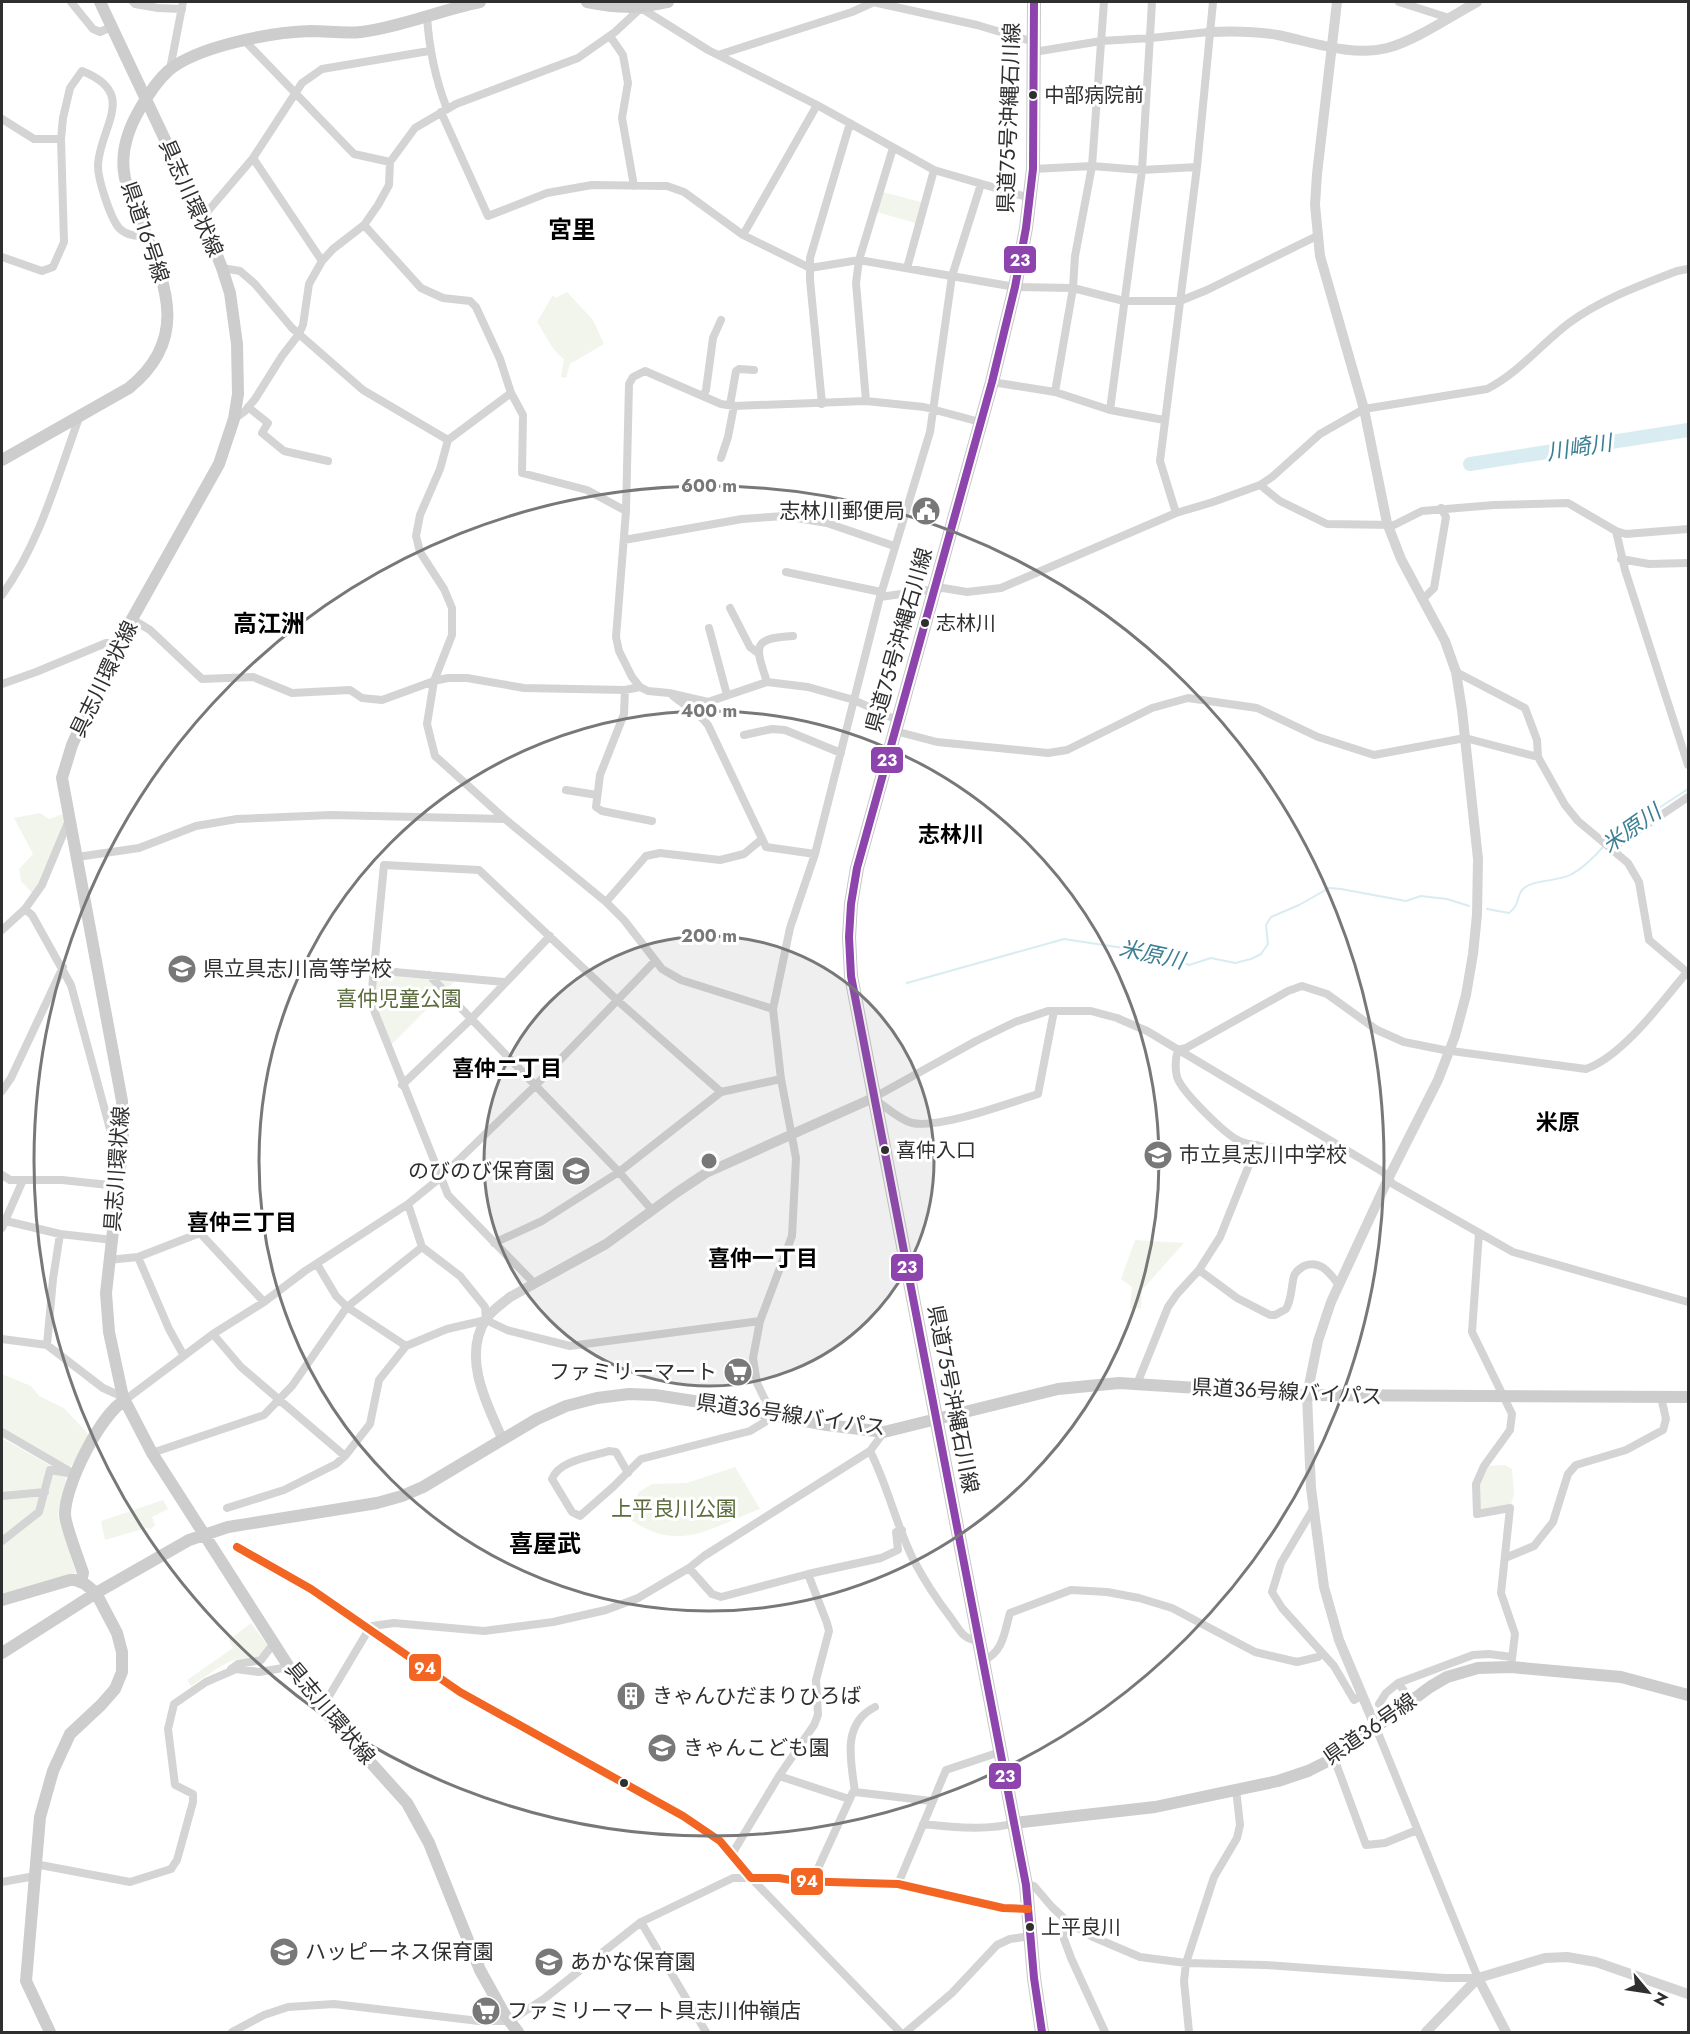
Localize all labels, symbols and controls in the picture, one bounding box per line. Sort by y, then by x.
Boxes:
street label: 県道75号沖縄石川線 [991,22,1027,214]
place label: 中部病院前 [1044,81,1144,110]
marker: 中部病院前 [1027,89,1039,101]
street label: 具志川環状線 [152,134,230,262]
street label: 県道16号線 [114,177,176,287]
district label: 宮里 [548,212,596,247]
line badge: 23 [1003,245,1037,274]
text: 23 [1010,249,1030,272]
water label: 川崎川 [1544,426,1616,468]
text: 600 m [681,473,737,499]
public building icon: 志林川郵便局 [910,495,942,527]
place label: 志林川郵便局 [779,496,905,526]
street label: 県道75号沖縄石川線 [858,544,940,736]
district label: 高江洲 [233,606,305,641]
place label: 志林川 [936,609,996,638]
street label: 具志川環状線 [63,616,145,742]
marker: 志林川 [919,617,931,629]
text: 400 m [681,698,737,724]
line badge: 23 [870,746,904,774]
text: 23 [877,749,897,772]
water label: 米原川 [1595,795,1669,860]
district label: 志林川 [918,818,984,850]
text: 200 m [681,923,737,949]
water label: 米原川 [1116,931,1190,977]
school or university icon: 県立具志川高等学校 [166,953,198,985]
place label: 県立具志川高等学校 [203,954,392,984]
park label: 喜仲児童公園 [336,984,462,1014]
district label: 喜仲二丁目 [452,1052,562,1084]
street label: 具志川環状線 [98,1105,136,1233]
district label: 米原 [1536,1106,1580,1138]
place label: 喜仲入口 [896,1136,976,1165]
school or university icon: 市立具志川中学校 [1142,1139,1174,1171]
place label: 市立具志川中学校 [1179,1140,1347,1170]
marker: 喜仲入口 [879,1144,891,1156]
centre of rings [699,1151,719,1171]
school or university icon: のびのび保育園 [560,1155,592,1187]
place label: のびのび保育園 [408,1156,555,1186]
district label: 喜仲三丁目 [187,1206,297,1238]
district label: 喜仲一丁目 [708,1242,818,1274]
line badge: 23 [890,1253,924,1282]
text: 23 [897,1256,917,1279]
street label: 県道75号沖縄石川線 [920,1302,986,1496]
supermarket icon: ファミリーマート [722,1356,754,1388]
place label: ファミリーマート [549,1357,717,1387]
street label: 県道36号線バイパス [1191,1372,1383,1412]
street label: 県道36号線バイパス [694,1387,888,1443]
park label: 上平良川公園 [611,1494,737,1524]
district label: 喜屋武 [509,1526,581,1561]
line badge: 94 [408,1653,442,1682]
street label: 具志川環状線 [278,1655,382,1771]
text: 94 [414,1657,436,1680]
building icon: きゃんひだまりひろば [615,1680,647,1712]
place label: きゃんひだまりひろば [652,1681,862,1711]
street label: 県道36号線 [1317,1686,1423,1772]
school or university icon: きゃんこども園 [646,1732,678,1764]
place label: きゃんこども園 [683,1733,830,1763]
line badge: 23 [988,1762,1022,1790]
text: 23 [995,1765,1015,1788]
unlabelled marker [618,1777,630,1789]
line badge: 94 [790,1867,824,1896]
text: 94 [796,1870,818,1893]
place label: 上平良川 [1041,1913,1121,1942]
marker: 上平良川 [1024,1921,1036,1933]
school or university icon: ハッピーネス保育園 [268,1936,300,1968]
place label: ハッピーネス保育園 [305,1937,494,1967]
school or university icon: あかな保育園 [533,1946,565,1978]
place label: あかな保育園 [570,1947,696,1977]
north arrow [1618,1962,1678,2022]
text: N [1648,1988,1674,2010]
supermarket icon: ファミリーマート具志川仲嶺店 [470,1995,502,2027]
place label: ファミリーマート具志川仲嶺店 [507,1996,801,2026]

